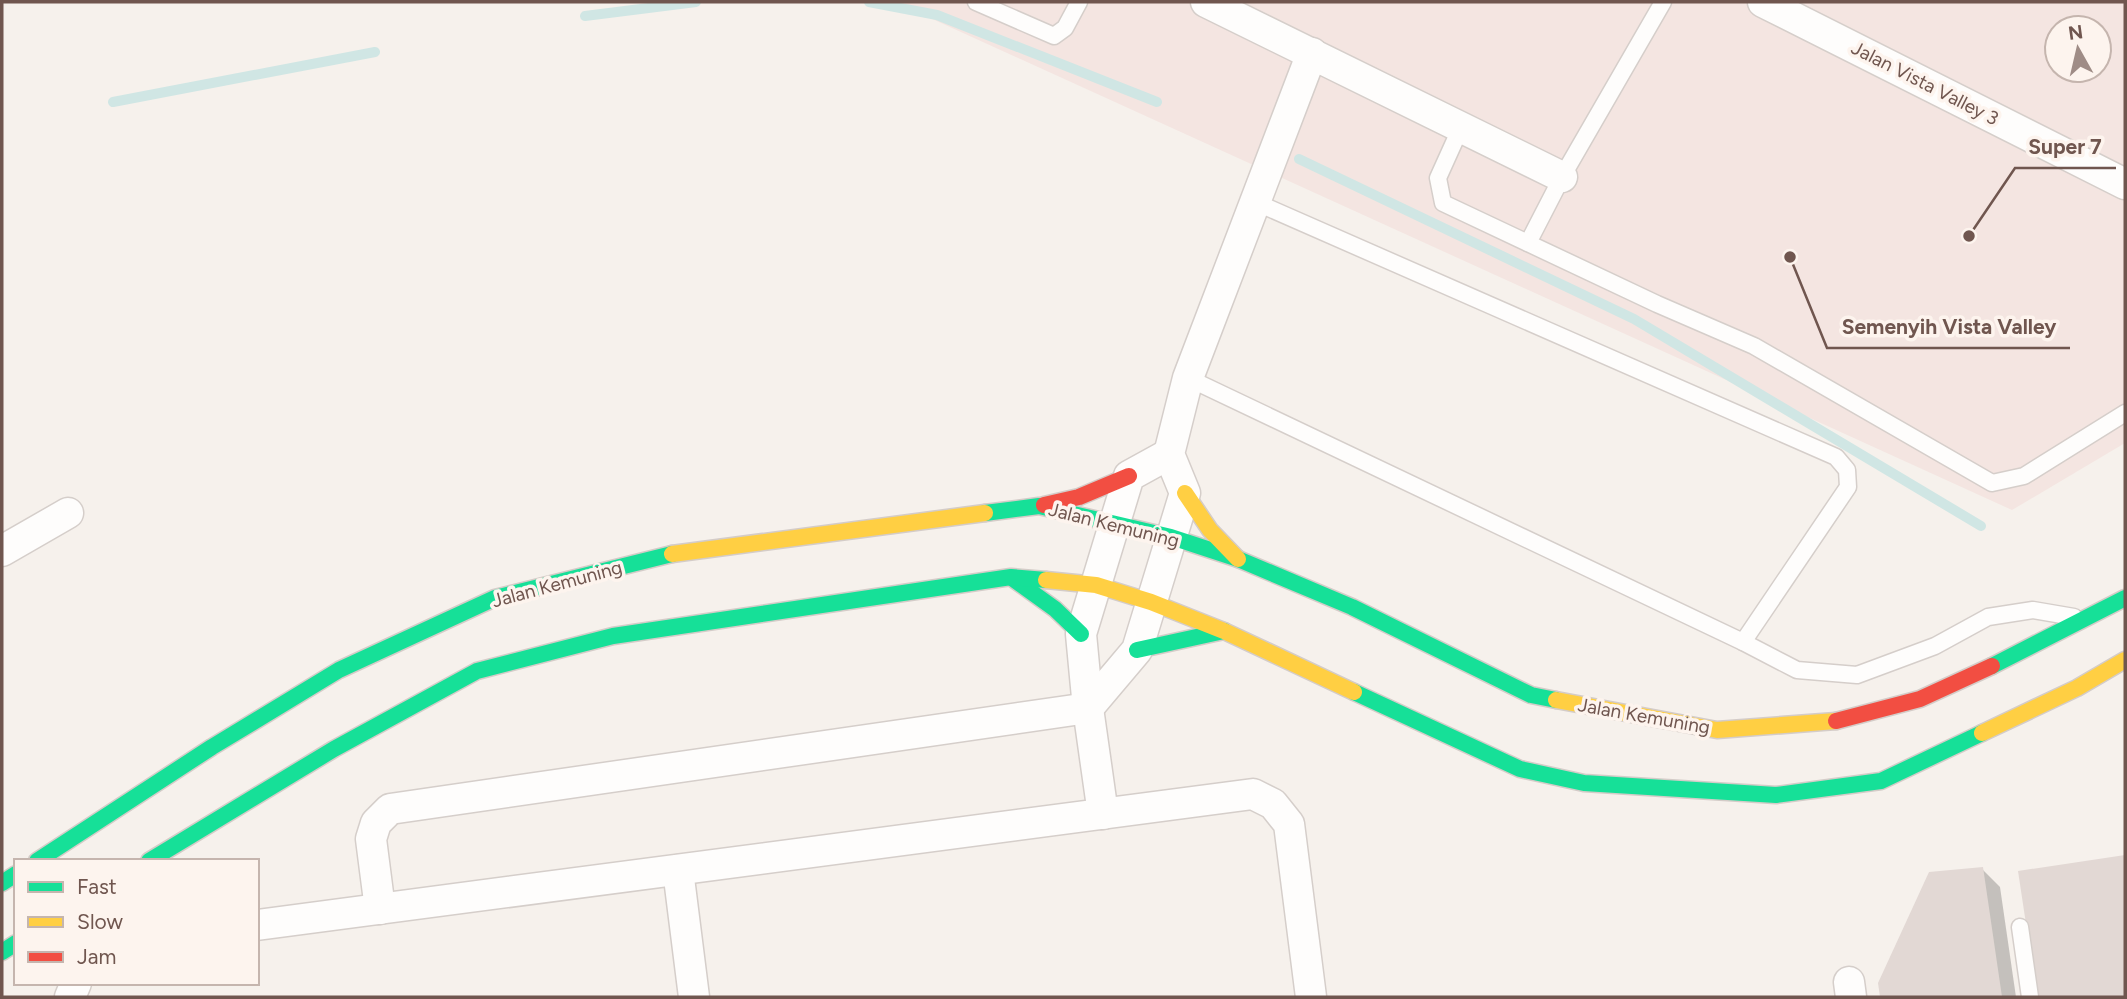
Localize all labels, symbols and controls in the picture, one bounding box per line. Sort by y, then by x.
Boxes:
north arrow [2043,14,2113,84]
text: N [2067,20,2085,45]
street label: Jalan Vista Valley 3 [1848,36,2002,130]
callout: Super 7 [2015,126,2116,168]
text: Super 7 [2028,134,2102,159]
callout: Semenyih Vista Valley [1827,306,2070,348]
text: Semenyih Vista Valley [1842,314,2057,339]
street label: Jalan Kemuning [1046,498,1182,552]
street label: Jalan Kemuning [489,556,625,612]
street label: Jalan Kemuning [1576,693,1712,739]
legend [14,859,259,985]
text: Fast [77,874,117,899]
text: Slow [77,909,123,934]
text: Jam [77,944,116,969]

